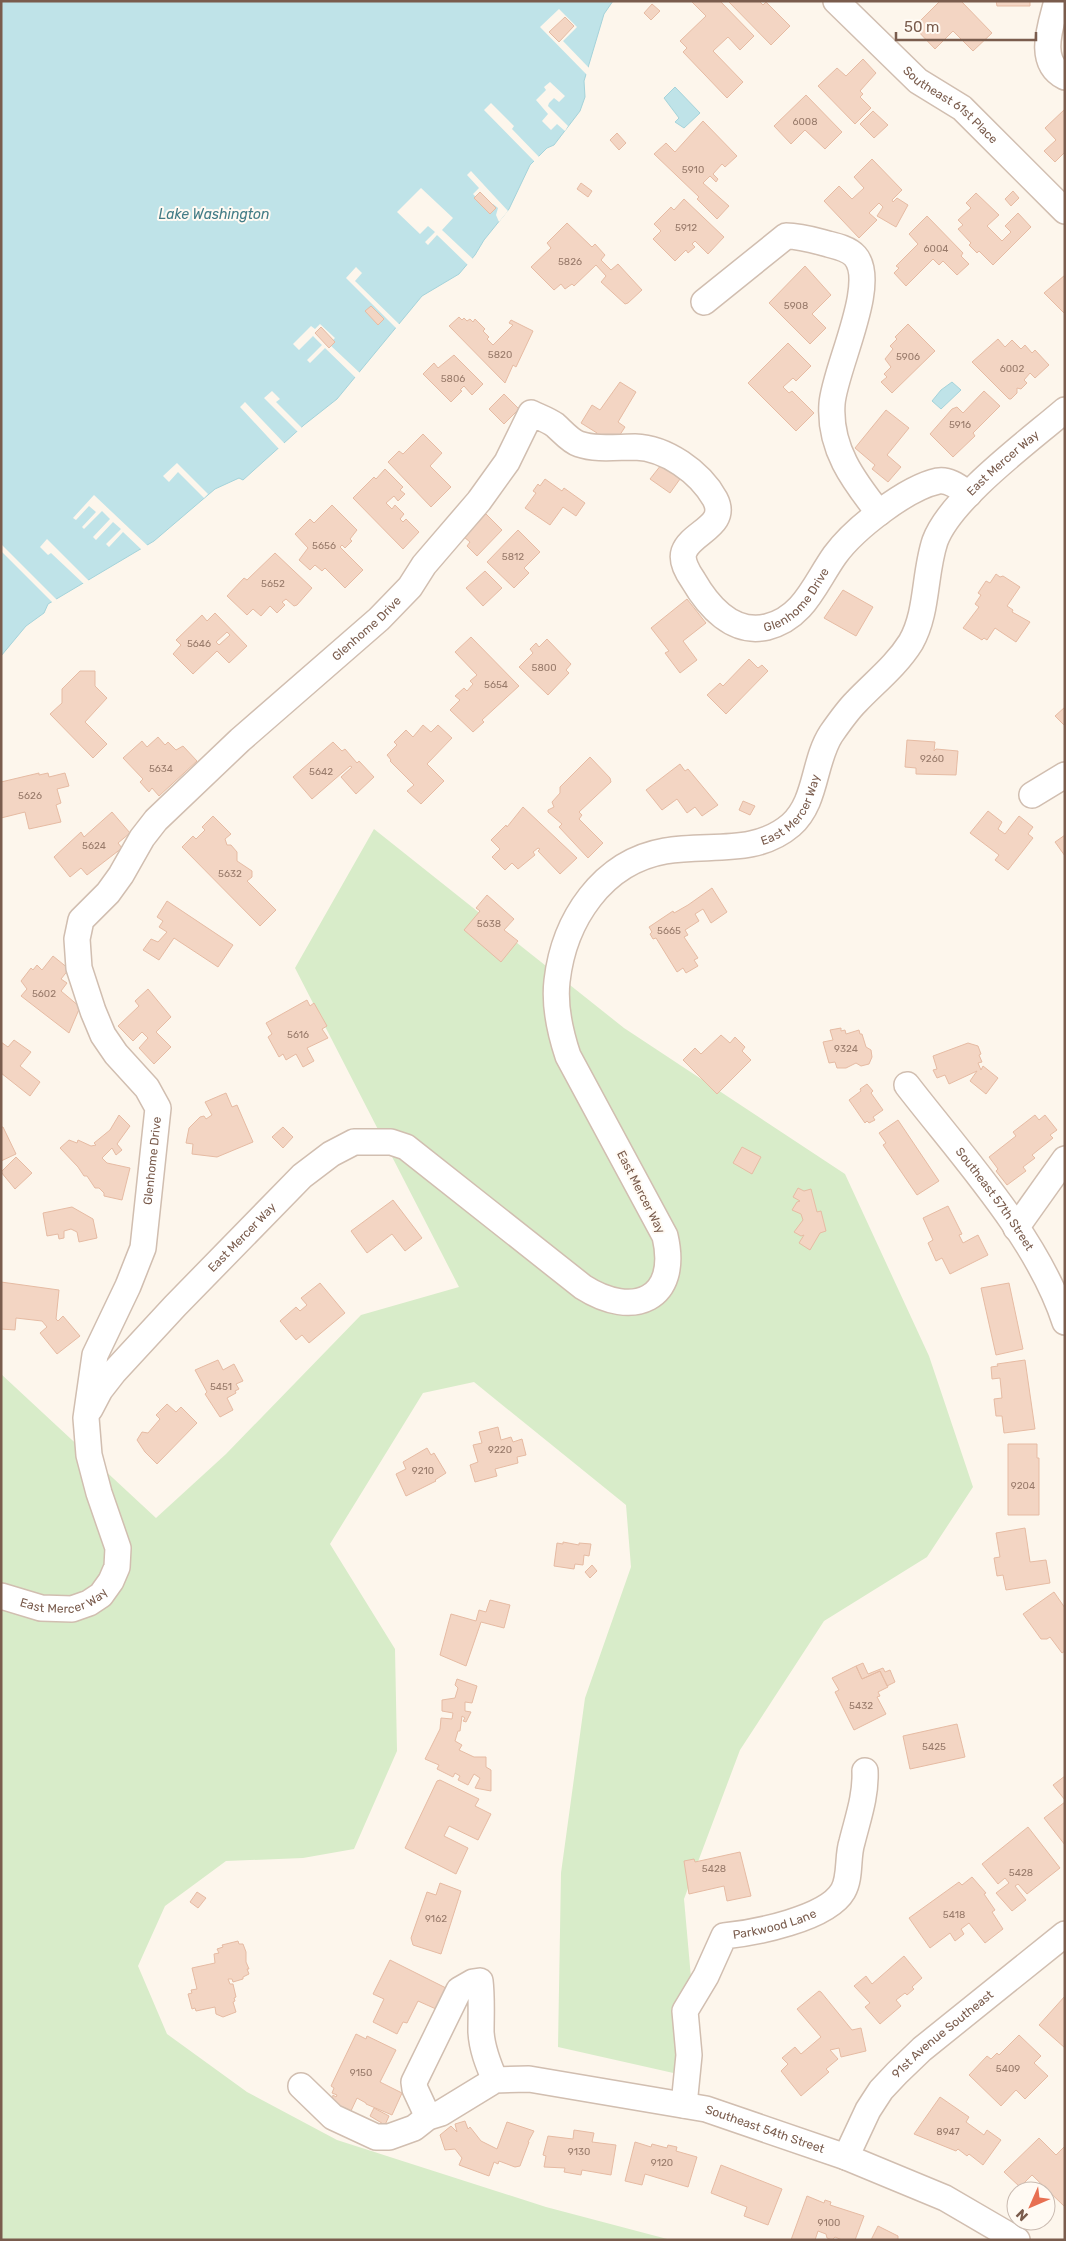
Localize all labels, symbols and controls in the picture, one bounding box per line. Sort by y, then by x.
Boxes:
scale bar [896,10,1036,42]
text: 50 m [904,18,939,36]
street label: Southeast 61st Place [900,63,1001,147]
house number: 6008 [792,116,818,128]
house number: 5910 [682,164,704,176]
water label: Lake Washington [158,206,270,223]
house number: 5912 [675,222,697,234]
house number: 6004 [924,243,948,255]
house number: 5826 [558,256,582,268]
house number: 5908 [784,300,808,312]
house number: 5820 [488,349,512,361]
house number: 5906 [896,351,920,363]
house number: 6002 [1000,363,1024,375]
house number: 5806 [441,373,465,385]
house number: 5916 [949,419,971,431]
street label: East Mercer Way [964,427,1042,499]
house number: 5656 [312,540,336,552]
house number: 5812 [502,551,524,563]
street label: Glenhome Drive [762,565,832,635]
house number: 5652 [261,578,285,590]
street label: Glenhome Drive [329,593,404,664]
house number: 5646 [187,638,211,650]
house number: 5800 [532,662,557,674]
house number: 5654 [484,679,508,691]
house number: 9260 [920,753,944,765]
house number: 5634 [149,763,173,775]
house number: 5642 [309,766,333,778]
street label: East Mercer Way [759,772,823,848]
house number: 5626 [18,790,42,802]
house number: 5624 [82,840,106,852]
house number: 5632 [218,868,242,880]
house number: 5638 [477,918,501,930]
house number: 5665 [657,925,681,937]
house number: 5602 [32,988,56,1000]
house number: 5616 [287,1029,309,1041]
house number: 9324 [834,1043,858,1055]
street label: Glenhome Drive [141,1116,164,1206]
street label: Southeast 57th Street [953,1145,1037,1253]
street label: East Mercer Way [614,1148,668,1236]
street label: East Mercer Way [205,1200,279,1275]
house number: 5451 [210,1381,232,1393]
house number: 9220 [488,1444,512,1456]
house number: 9210 [412,1465,434,1477]
house number: 9204 [1011,1480,1035,1492]
street label: East Mercer Way [18,1585,111,1616]
house number: 5432 [849,1700,873,1712]
house number: 5425 [922,1741,946,1753]
house number: 5428 [702,1863,726,1875]
house number: 5428 [1009,1867,1033,1879]
street label: Parkwood Lane [732,1906,819,1942]
house number: 5418 [943,1909,965,1921]
house number: 9162 [425,1913,447,1925]
street label: 91st Avenue Southeast [889,1987,996,2081]
house number: 5409 [996,2063,1020,2075]
house number: 9150 [350,2067,372,2079]
street label: Southeast 54th Street [703,2102,827,2156]
house number: 8947 [936,2126,960,2138]
house number: 9130 [568,2146,590,2158]
house number: 9120 [651,2157,673,2169]
north arrow [1006,2181,1056,2231]
text: N [1013,2205,1032,2224]
house number: 9100 [818,2217,840,2229]

